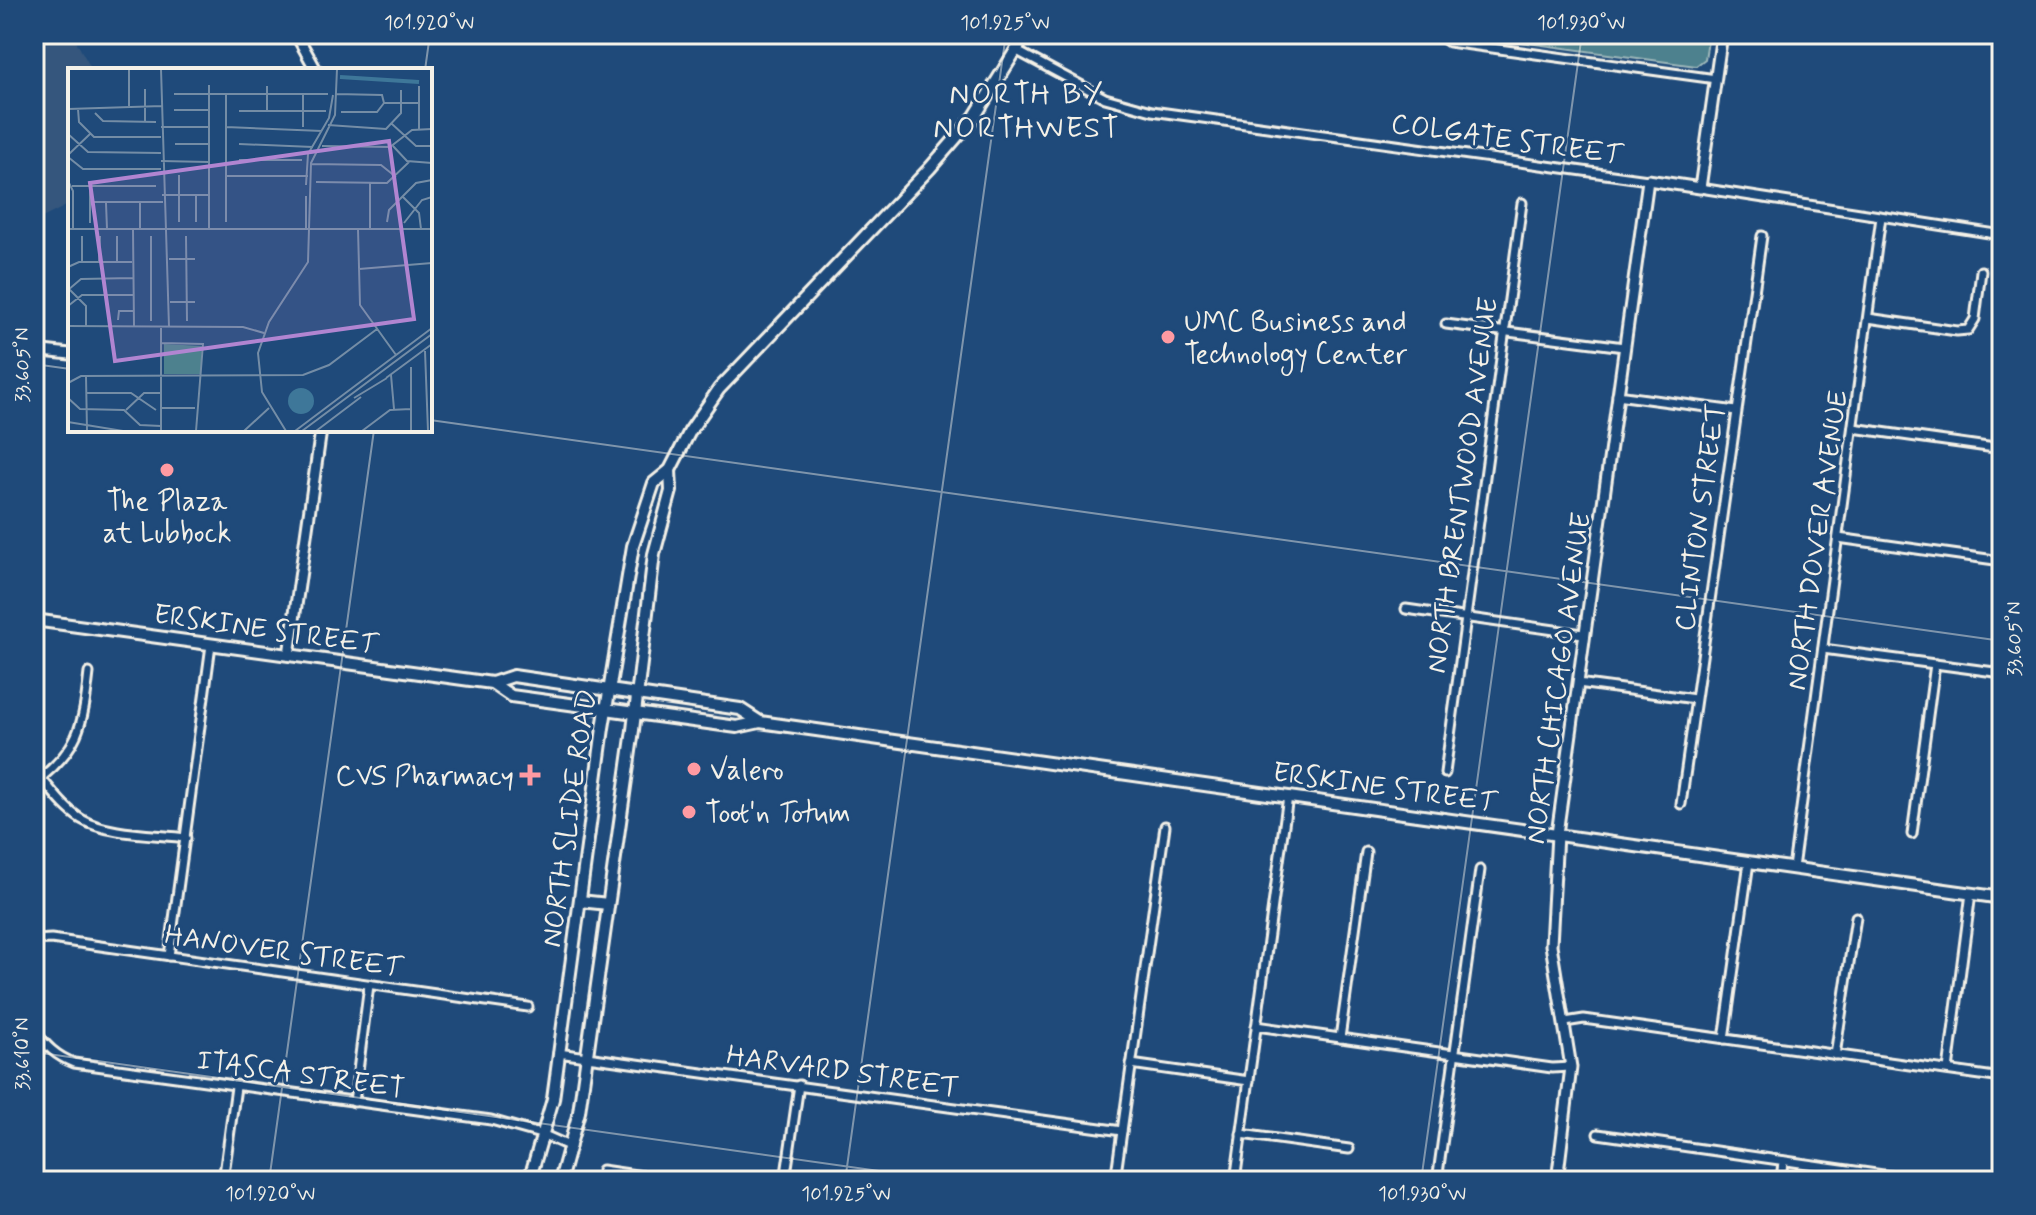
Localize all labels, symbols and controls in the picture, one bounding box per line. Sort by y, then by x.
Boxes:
text: 101.920°W [384,10,474,37]
text: 101.925°W [960,10,1050,37]
text: 101.930°W [1537,10,1625,37]
inset map [68,68,432,432]
district label: NORTH BY NORTHWEST [933,75,1121,148]
street label: COLGATE STREET [1388,106,1626,175]
street label: NORTH BRENTWOOD AVENUE [1419,295,1508,676]
place label: UMC Business and Technology Center [1184,305,1407,376]
text: 33.605°N [10,327,37,403]
marker: UMC Business and Technology Center [1159,328,1177,346]
street label: NORTH DOVER AVENUE [1779,388,1858,693]
street label: CLINTON STREET [1667,401,1736,634]
marker: The Plaza at Lubbock [158,461,176,479]
place label: The Plaza at Lubbock [103,484,231,553]
street label: NORTH CHICAGO AVENUE [1518,510,1601,847]
street label: ERSKINE STREET [151,596,381,665]
text: 33.605°N [2002,601,2029,677]
street label: NORTH SLIDE ROAD [534,687,607,950]
place label: Valero [710,753,784,790]
street label: ERSKINE STREET [1270,754,1500,823]
place label: CVS Pharmacy [335,759,514,796]
marker: Valero [685,760,703,778]
marker: CVS Pharmacy [521,766,539,784]
place label: Toot'n Totum [705,796,851,833]
marker: Toot'n Totum [680,803,698,821]
street label: HANOVER STREET [162,917,406,988]
text: 33.610°N [10,1017,37,1091]
street label: HARVARD STREET [724,1038,961,1107]
street label: ITASCA STREET [194,1043,407,1108]
text: 101.920°W [225,1181,315,1208]
text: 101.925°W [801,1181,891,1208]
text: 101.930°W [1378,1181,1466,1208]

